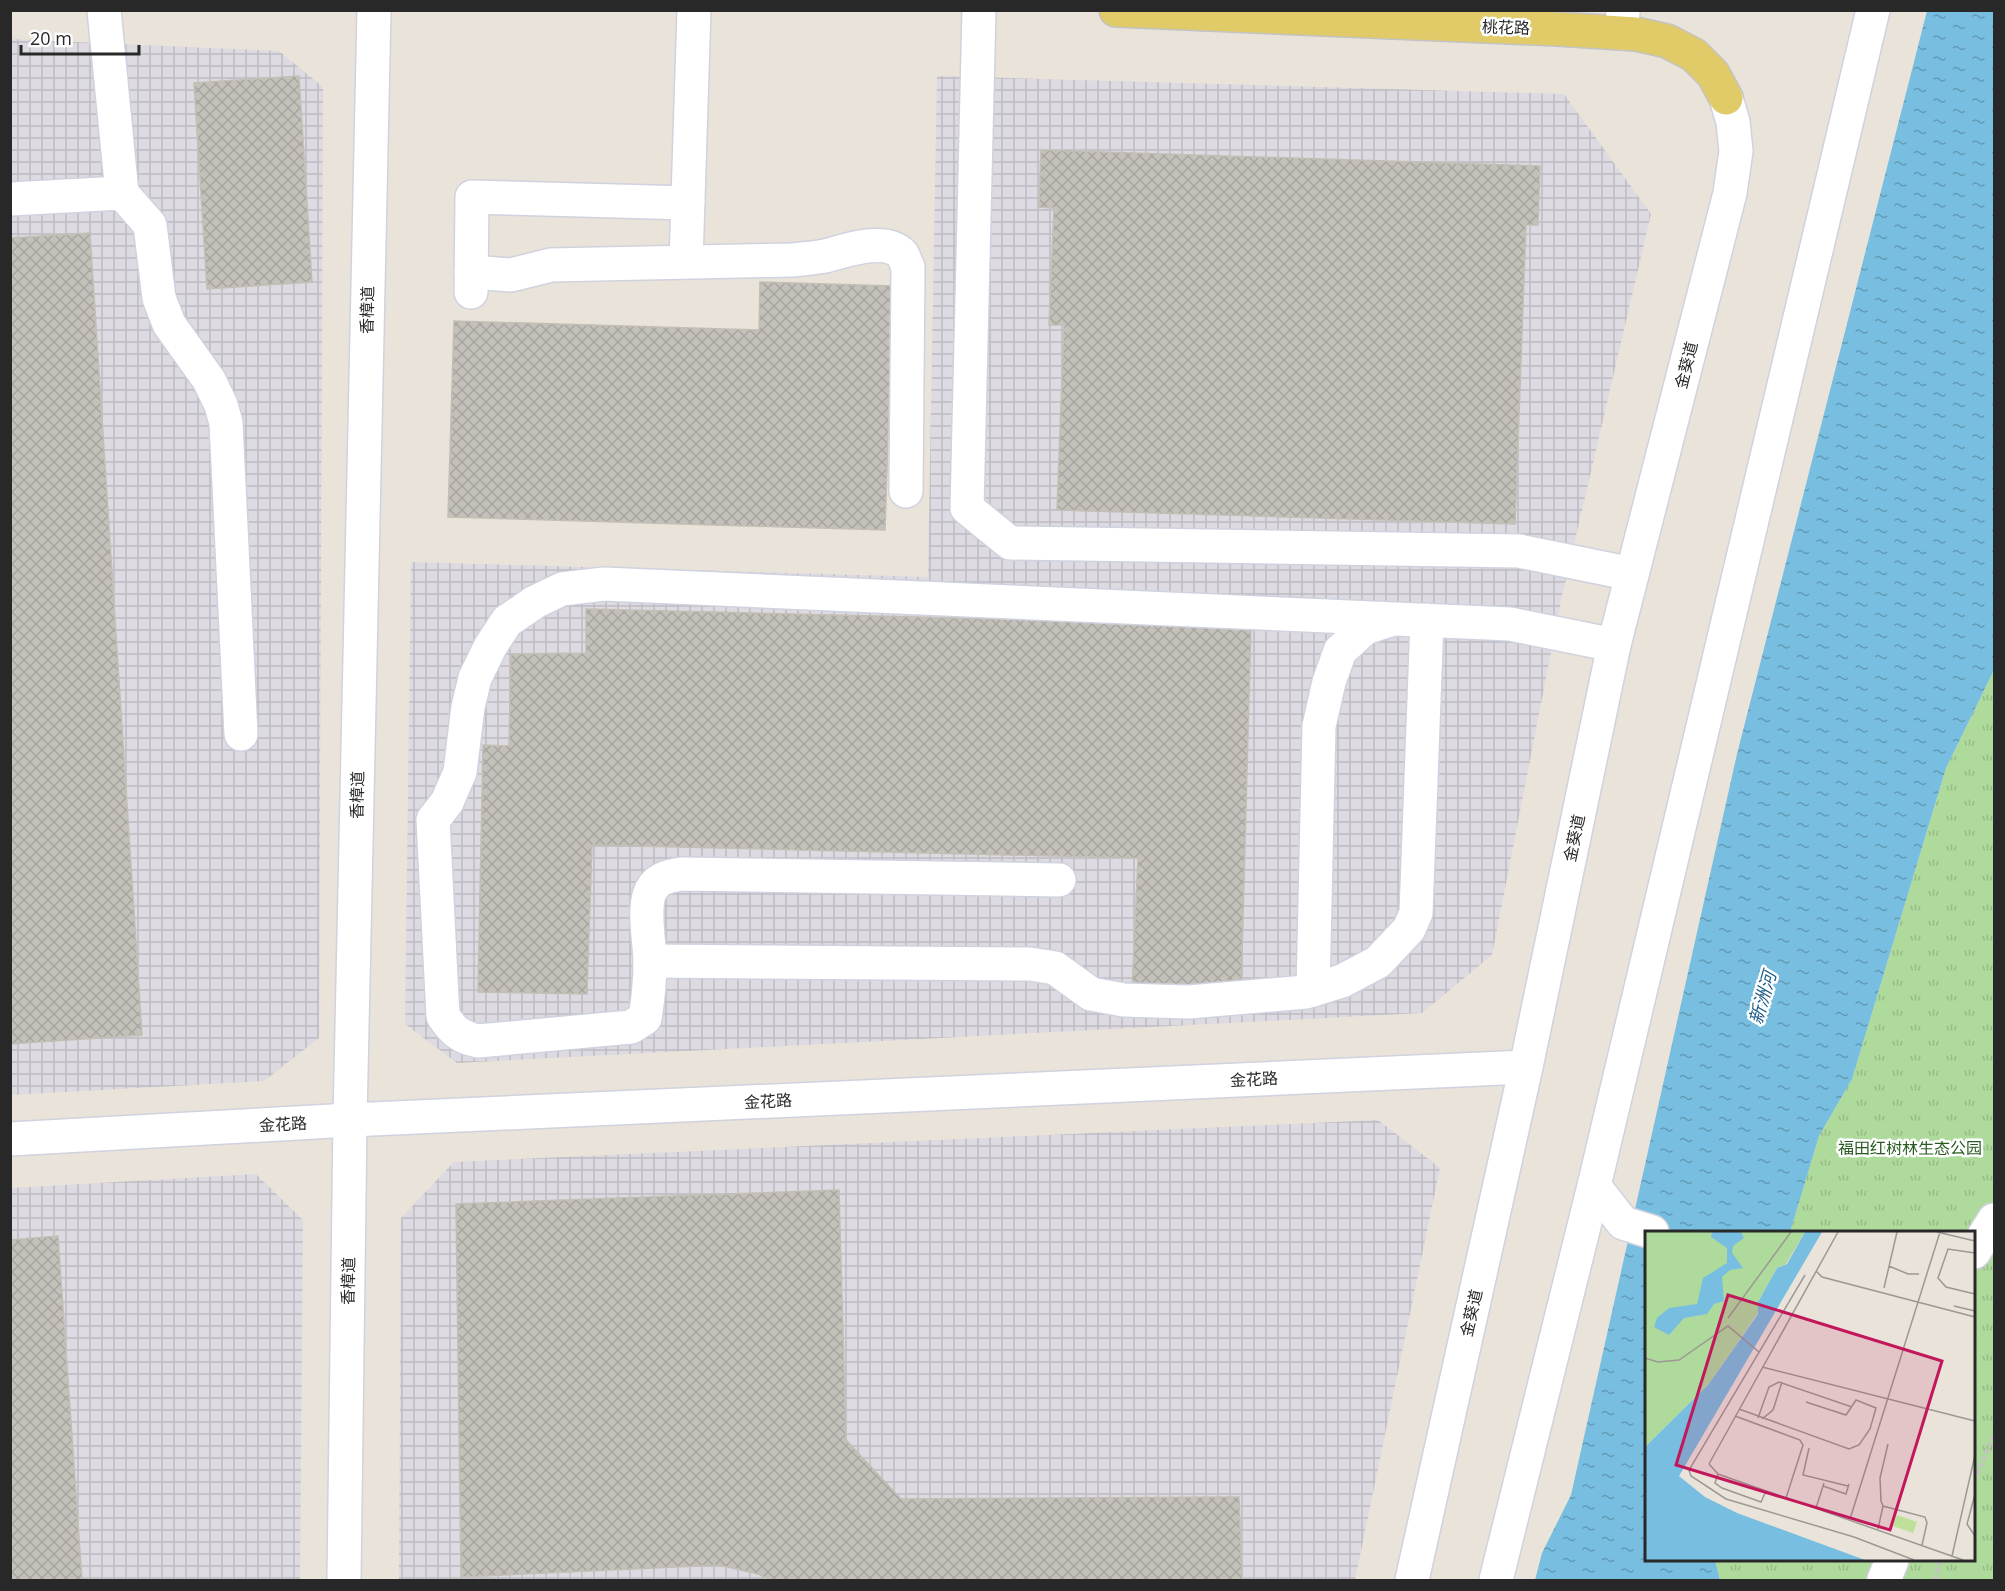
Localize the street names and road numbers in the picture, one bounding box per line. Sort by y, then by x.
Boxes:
street label: 桃花路 [1482,15,1530,39]
street label: 香樟道 [356,286,378,334]
street label: 金葵道 [1670,339,1702,391]
street label: 香樟道 [346,771,368,819]
street label: 金葵道 [1558,812,1590,864]
street label: 金花路 [1229,1067,1279,1091]
street label: 金花路 [743,1089,793,1113]
street label: 金花路 [258,1112,308,1136]
street label: 香樟道 [337,1257,359,1305]
street label: 金葵道 [1455,1287,1487,1339]

